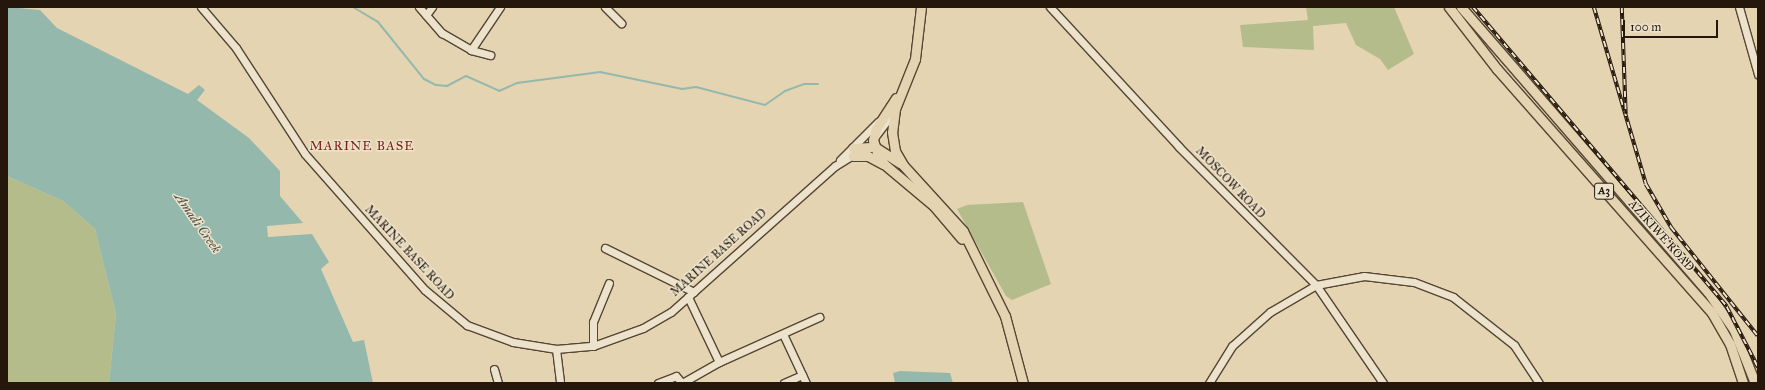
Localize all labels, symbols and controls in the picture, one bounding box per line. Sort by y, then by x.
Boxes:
scale bar [1625,12,1720,38]
text: 100 m [1630,20,1661,34]
district label: MARINE BASE [309,138,415,154]
street label: MOSCOW ROAD [1192,144,1268,222]
road number: A3 [1594,182,1614,200]
water label: Amadi Creek [170,190,224,256]
street label: AZIKIWE ROAD [1625,197,1697,275]
street label: MARINE BASE ROAD [361,203,457,303]
street label: MARINE BASE ROAD [668,206,770,300]

